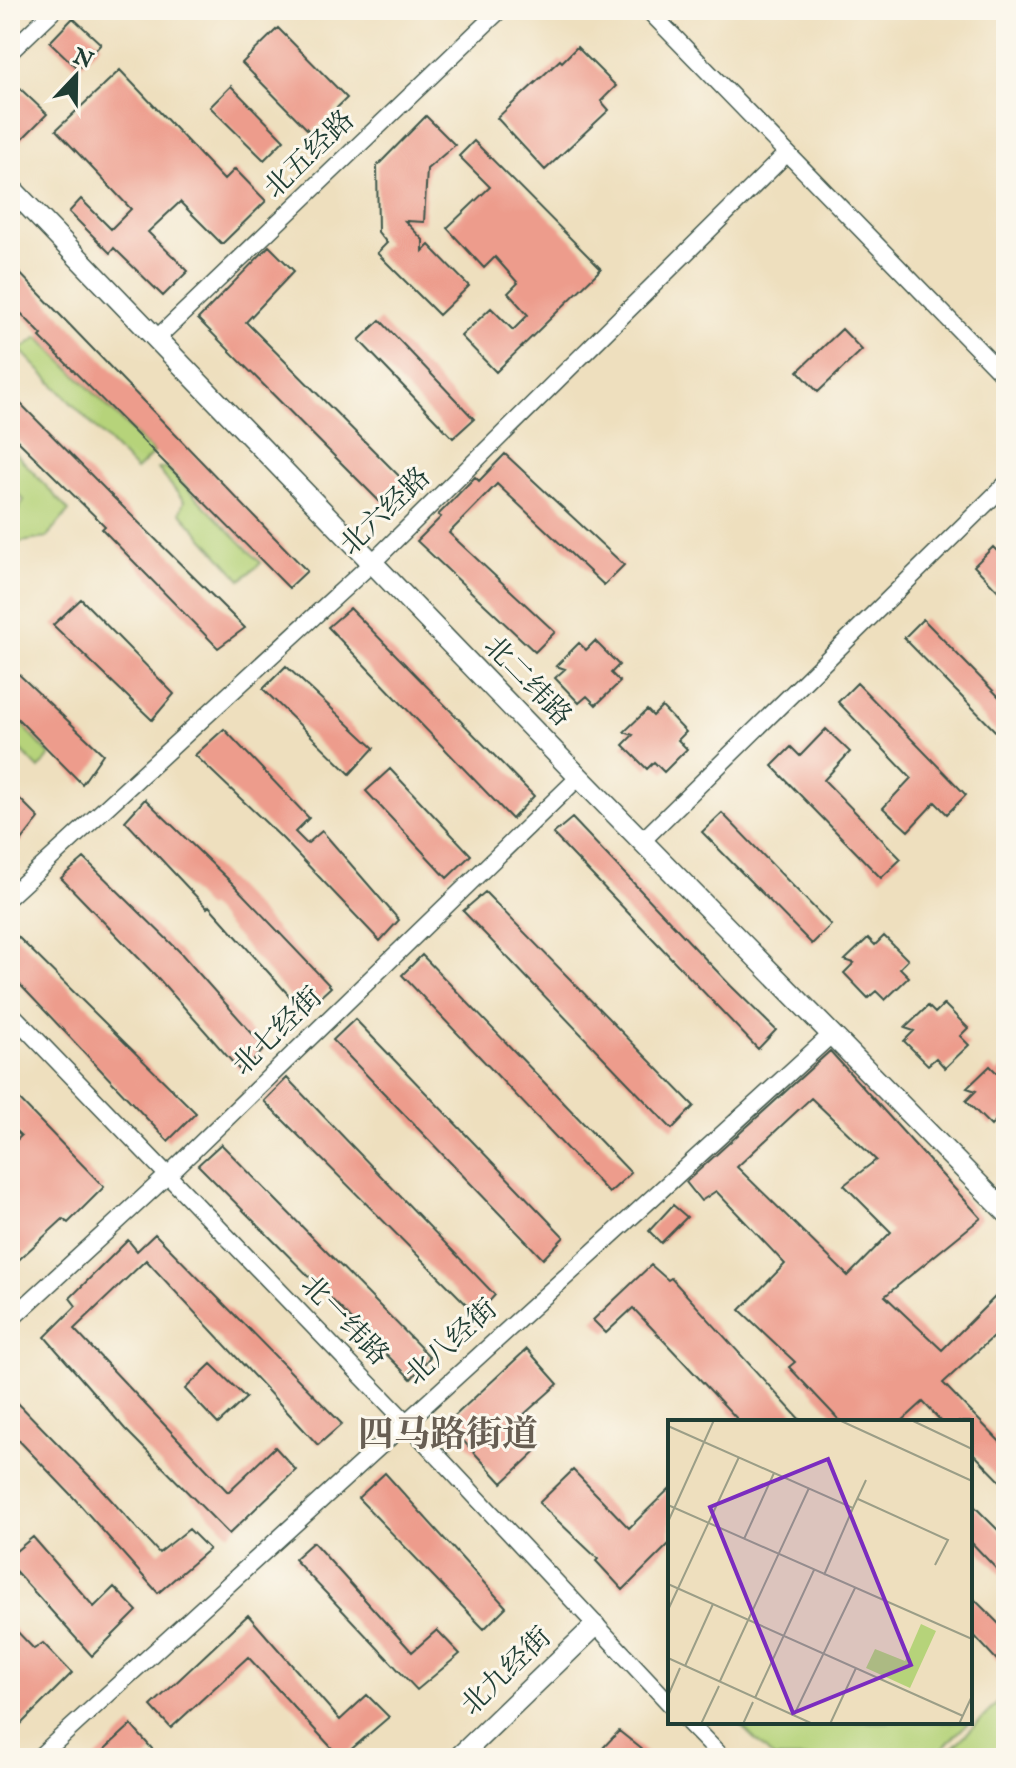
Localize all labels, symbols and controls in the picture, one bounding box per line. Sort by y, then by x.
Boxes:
north arrow [36,36,116,116]
text: N [68,42,97,76]
street label: 北五经路 [258,104,362,206]
street label: 北六经路 [334,461,438,563]
street label: 北二纬路 [476,630,578,734]
street label: 北七经街 [226,981,330,1083]
street label: 北一纬路 [293,1269,395,1373]
street label: 北八经街 [399,1293,505,1393]
district label: 四马路街道 [358,1413,538,1459]
inset map [668,1420,972,1724]
street label: 北九经街 [455,1621,559,1723]

